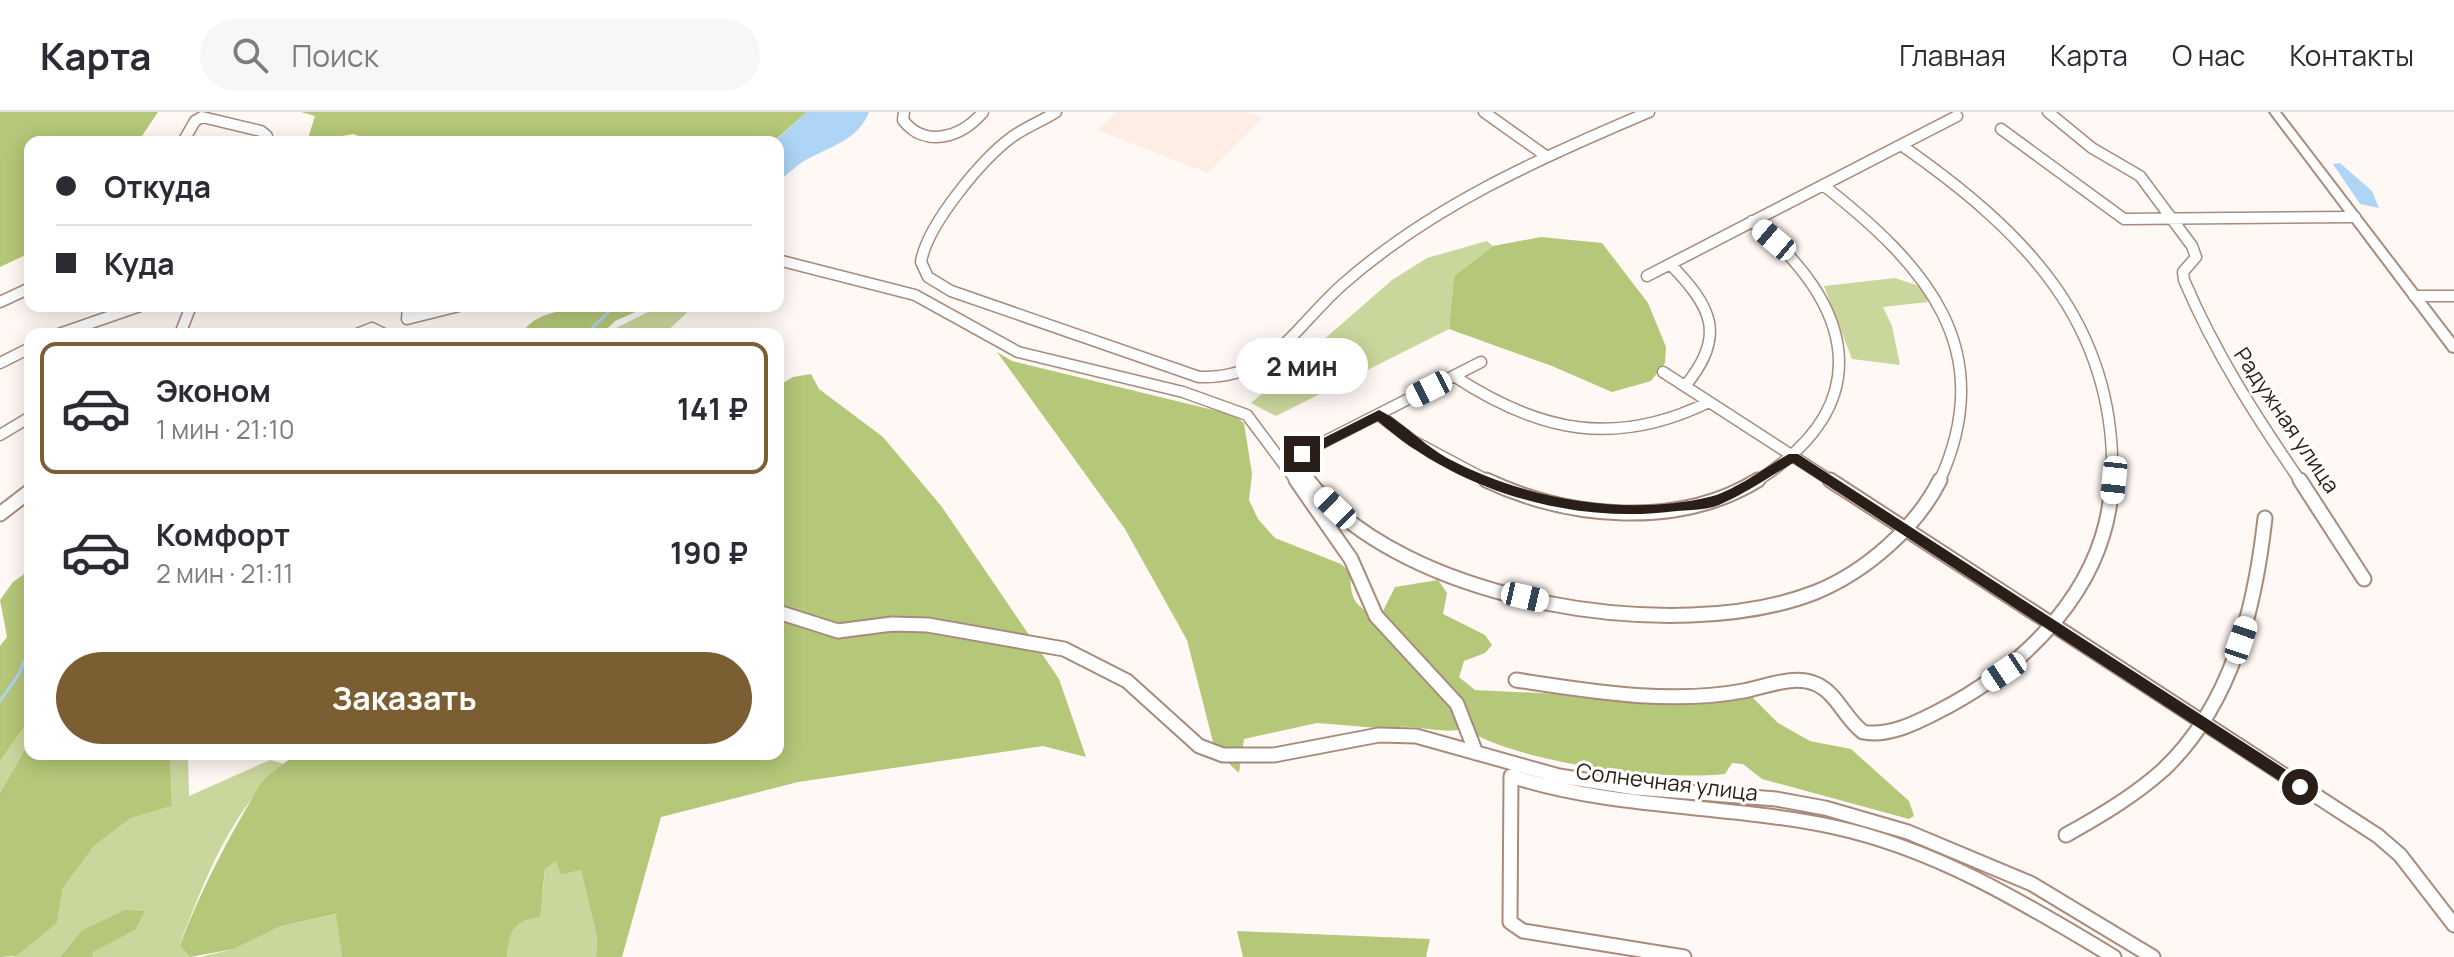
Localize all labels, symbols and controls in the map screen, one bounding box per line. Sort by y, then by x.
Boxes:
search box [200,19,760,91]
text: Карта [40,29,152,81]
icon: search [228,33,272,77]
text: Поиск [292,35,379,76]
text: Главная [1899,36,2006,74]
text: Карта [2050,36,2128,74]
text: О нас [2172,36,2245,74]
text: Контакты [2289,36,2414,74]
text: Откуда [104,166,211,207]
car [1748,215,1800,265]
text: Куда [104,243,175,284]
callout: 2 мин [1236,338,1368,394]
street label: Радужная улица [2227,341,2347,499]
text: 2 мин [1266,348,1338,384]
car [1402,367,1456,411]
text: Эконом [156,370,271,411]
icon: car [60,372,132,444]
text: 141 ₽ [677,388,748,429]
text: 1 мин · 21:10 [156,411,295,447]
route end [1284,436,1320,472]
car [2100,455,2128,505]
car [1309,483,1361,533]
text: Комфорт [156,514,290,555]
icon: car [60,516,132,588]
text: 190 ₽ [670,532,748,573]
text: 2 мин · 21:11 [156,555,293,591]
car [1499,580,1551,614]
car [2222,613,2260,667]
car [1977,649,2031,695]
button: Заказать [56,652,752,744]
street label: Солнечная улица [1574,756,1760,808]
route start [2282,769,2318,805]

